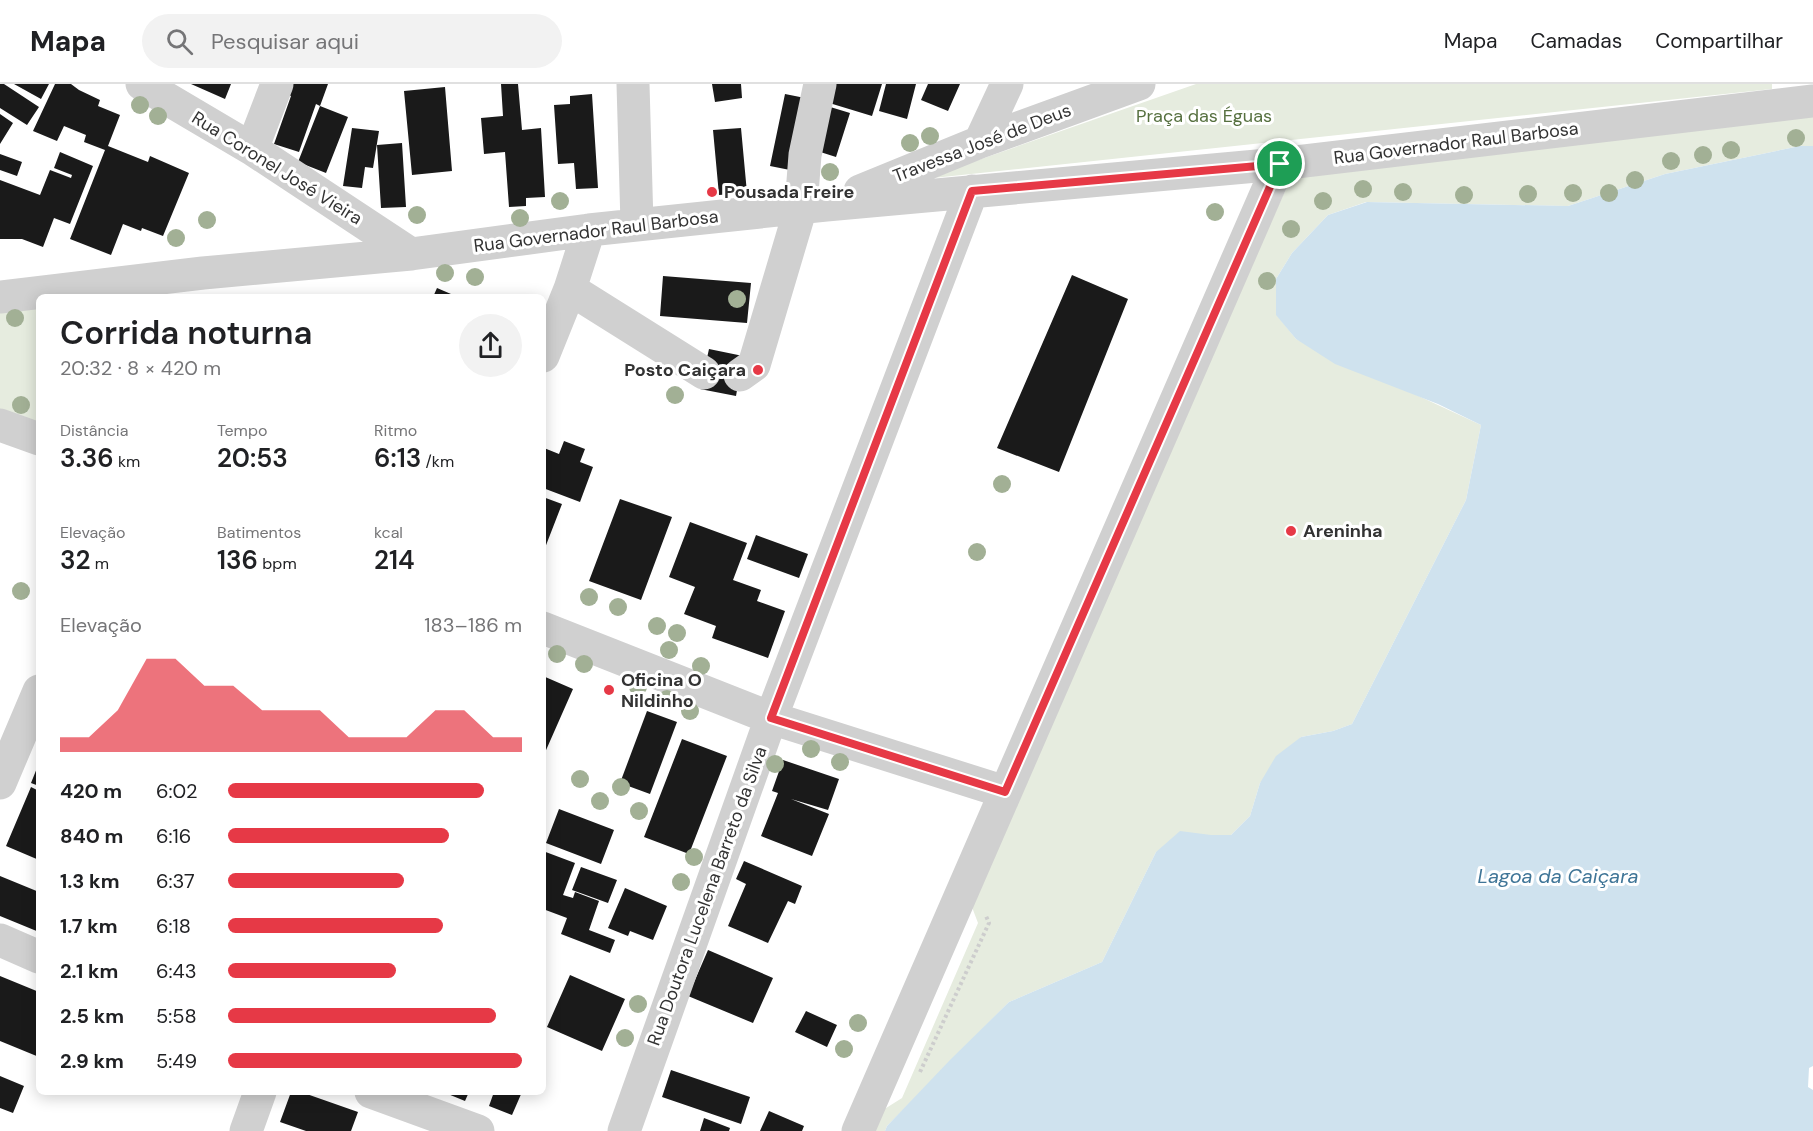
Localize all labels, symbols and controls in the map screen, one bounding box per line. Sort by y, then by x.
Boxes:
search box [142,14,562,68]
text: Mapa [30,23,106,60]
icon: search [163,25,196,58]
text: Pesquisar aqui [211,27,359,56]
text: Mapa [1444,27,1497,55]
text: Camadas [1530,27,1622,55]
text: Compartilhar [1655,27,1783,55]
street label: Travessa José de Deus [889,98,1075,188]
park label: Praça das Éguas [1136,104,1272,128]
street label: Rua Coronel José Vieira [187,106,367,230]
street label: Rua Governador Raul Barbosa [1332,116,1580,170]
pin [1254,138,1305,189]
icon: arrive [1263,147,1296,180]
place label: Pousada Freire [724,180,855,204]
marker: Pousada Freire [705,185,719,199]
street label: Rua Governador Raul Barbosa [472,204,720,258]
text: Corrida noturna [60,311,312,354]
button: share [459,314,522,377]
text: 20:32 · 8 × 420 m [60,355,221,381]
place label: Posto Caiçara [624,358,746,382]
marker: Posto Caiçara [751,363,765,377]
text: Distância [60,420,128,441]
text: Tempo [217,420,267,441]
text: Ritmo [374,420,417,441]
text: 3.36 [60,441,114,475]
text: 20:53 [217,441,288,475]
text: 6:13 [374,441,421,475]
text: km [114,451,140,472]
text: /km [421,451,454,472]
place label: Areninha [1303,519,1383,543]
text: Elevação [60,522,125,543]
text: Batimentos [217,522,301,543]
text: kcal [374,522,403,543]
marker: Areninha [1284,524,1298,538]
text: 32 [60,543,91,577]
text: 136 [217,543,258,577]
text: 214 [374,543,415,577]
text: m [91,553,109,574]
text: bpm [258,553,297,574]
text: Elevação [60,612,142,638]
text: 183–186 m [424,612,522,638]
place label: Oficina O Nildinho [621,668,702,713]
marker: Oficina O Nildinho [602,683,616,697]
street label: Rua Doutora Lucelena Barreto da Silva [642,743,772,1049]
text: 420 m [60,778,122,804]
text: 6:02 [156,778,198,804]
text: 840 m [60,823,123,849]
text: 6:16 [156,823,191,849]
water label: Lagoa da Caiçara [1477,863,1639,889]
text: 1.3 km [60,868,119,894]
text: 6:37 [156,868,195,894]
text: 1.7 km [60,913,118,939]
text: 6:18 [156,913,191,939]
text: 2.1 km [60,958,118,984]
text: 6:43 [156,958,197,984]
text: 2.5 km [60,1003,124,1029]
text: 5:58 [156,1003,197,1029]
text: 2.9 km [60,1048,124,1074]
text: 5:49 [156,1048,197,1074]

